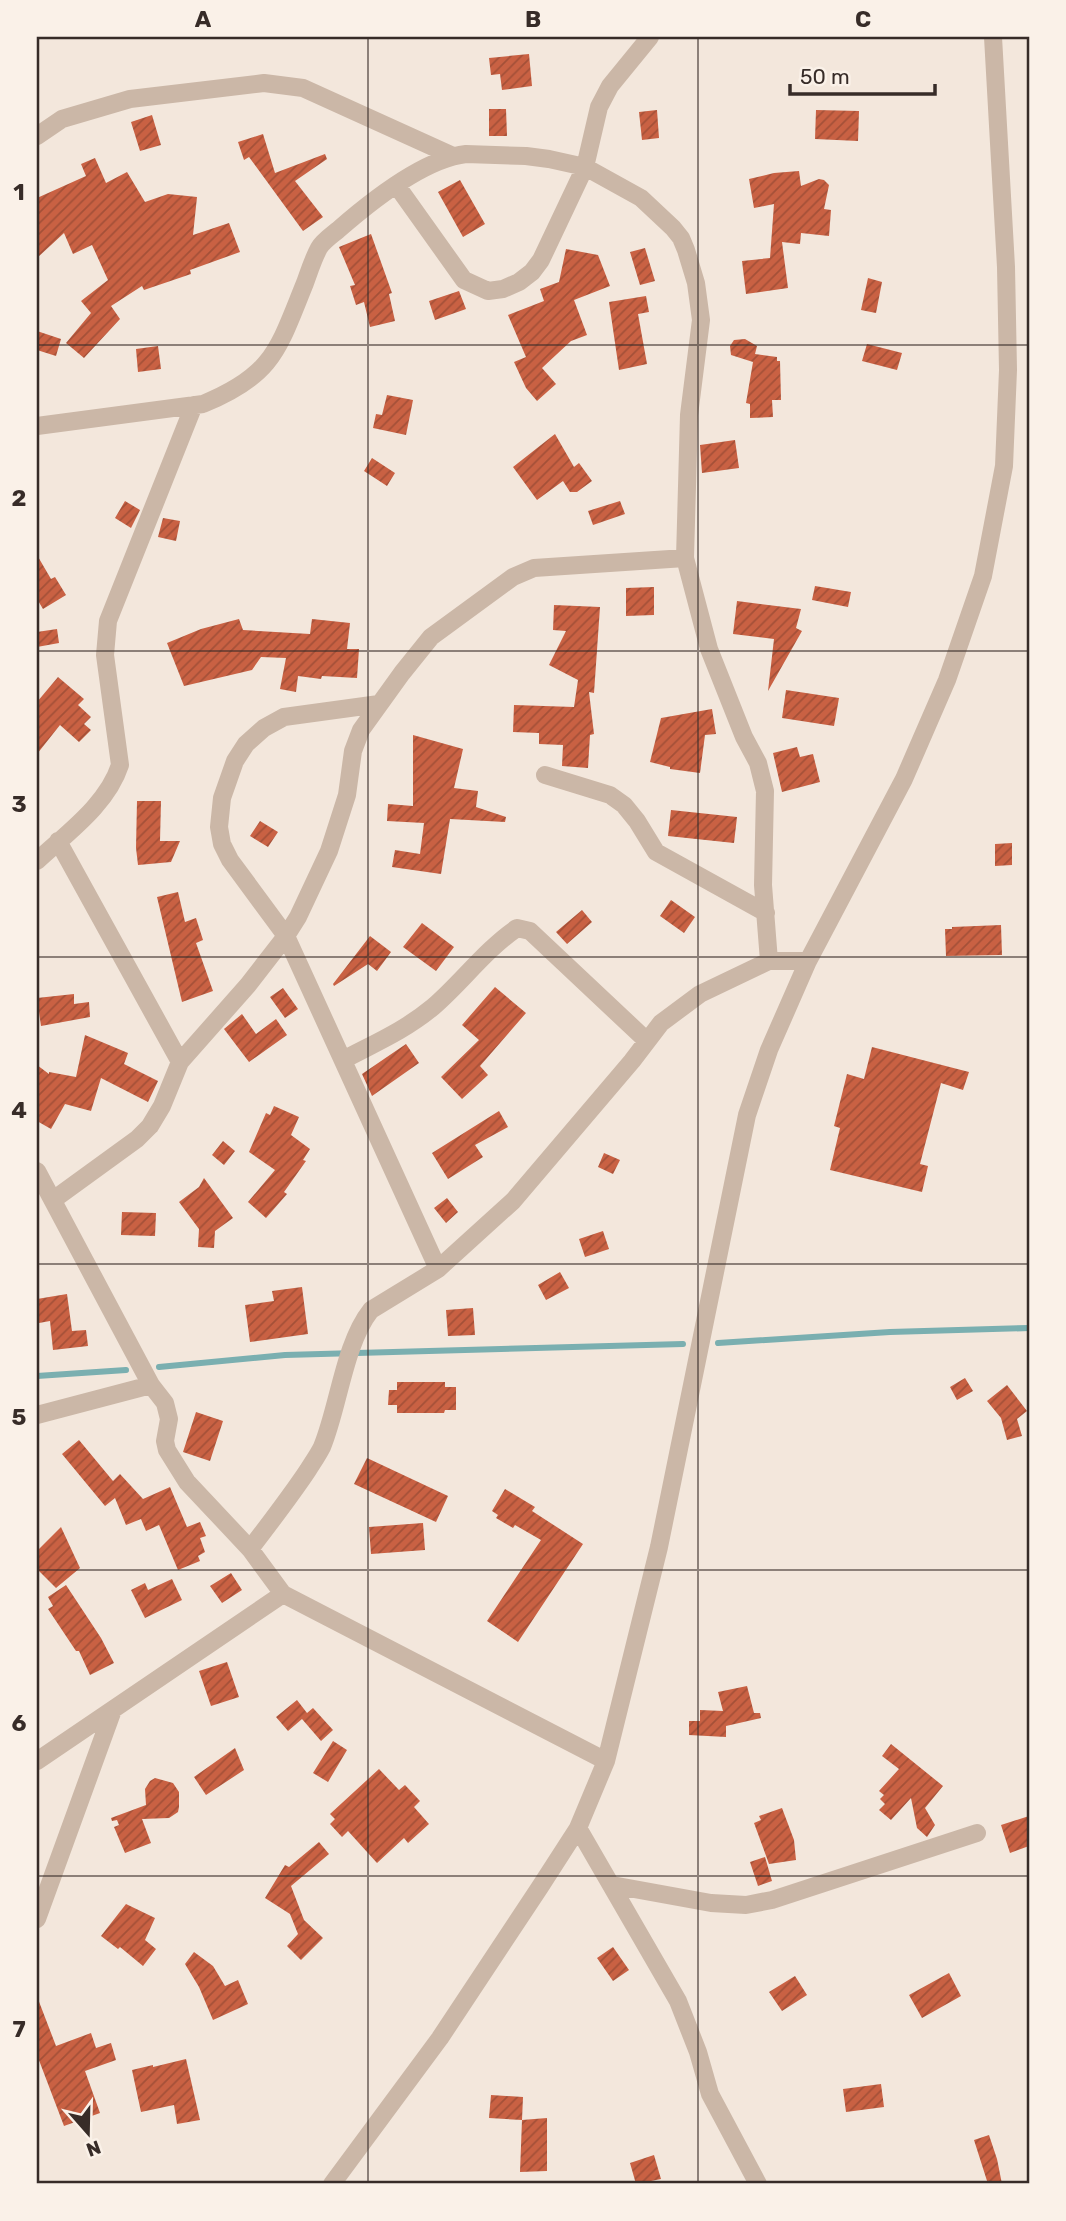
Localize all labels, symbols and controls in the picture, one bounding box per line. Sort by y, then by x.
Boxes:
text: A [195,5,212,33]
text: B [525,5,541,33]
text: C [855,5,871,33]
scale bar [790,52,935,96]
text: 50 m [800,64,850,89]
text: 1 [13,178,25,206]
text: 2 [12,484,26,512]
text: 3 [11,790,27,818]
text: 4 [11,1096,27,1124]
text: 5 [12,1403,27,1431]
text: 6 [12,1709,27,1737]
text: 7 [12,2015,26,2043]
north arrow [52,2098,122,2168]
text: N [83,2135,104,2162]

